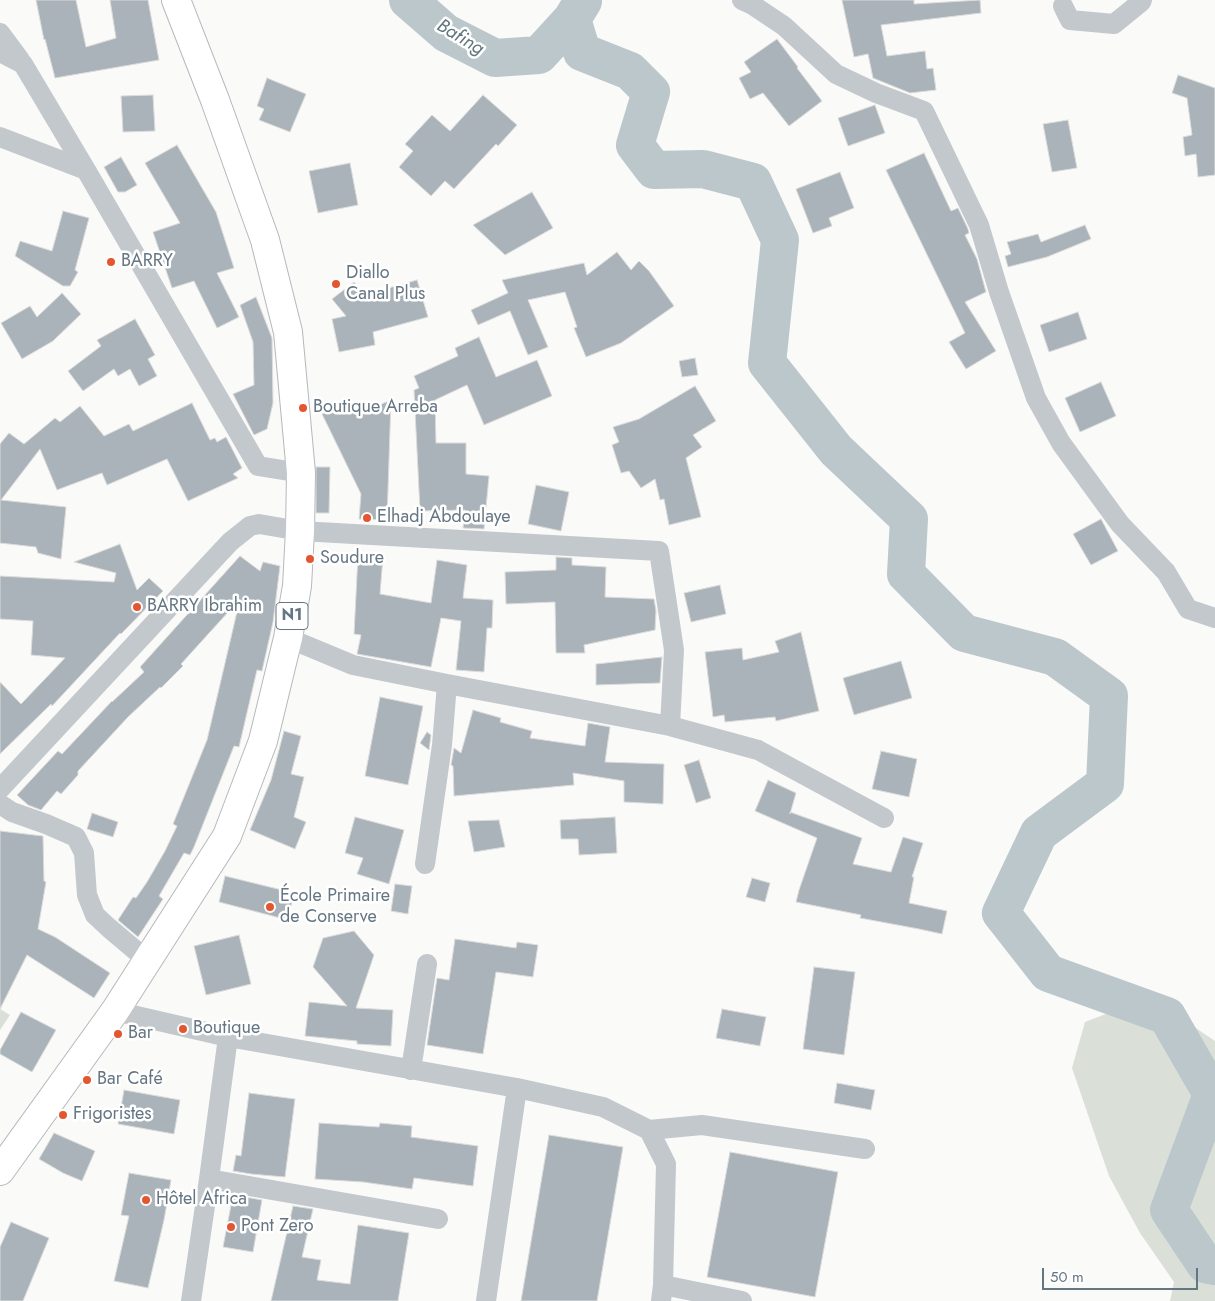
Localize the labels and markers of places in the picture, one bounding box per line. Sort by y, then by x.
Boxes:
place label: BARRY [121,251,173,273]
marker: BARRY [105,256,117,268]
place label: Diallo Canal Plus [346,263,425,306]
marker: Diallo Canal Plus [330,278,342,290]
place label: Boutique Arreba [313,397,438,419]
marker: Boutique Arreba [297,402,309,414]
place label: Elhadj Abdoulaye [377,507,511,529]
marker: Elhadj Abdoulaye [361,512,373,524]
place label: Soudure [320,548,384,570]
marker: Soudure [304,553,316,565]
place label: BARRY Ibrahim [147,596,262,618]
marker: BARRY Ibrahim [131,601,143,613]
place label: École Primaire de Conserve [280,886,390,929]
marker: École Primaire de Conserve [264,901,276,913]
place label: Boutique [193,1018,260,1040]
place label: Bar [128,1023,153,1045]
marker: Boutique [177,1023,189,1035]
marker: Bar [112,1028,124,1040]
place label: Bar Café [97,1069,163,1091]
marker: Bar Café [81,1074,93,1086]
place label: Frigoristes [73,1104,152,1126]
marker: Frigoristes [57,1109,69,1121]
place label: Hôtel Africa [156,1189,247,1211]
marker: Hôtel Africa [140,1194,152,1206]
place label: Pont Zero [241,1216,314,1238]
marker: Pont Zero [225,1221,237,1233]

